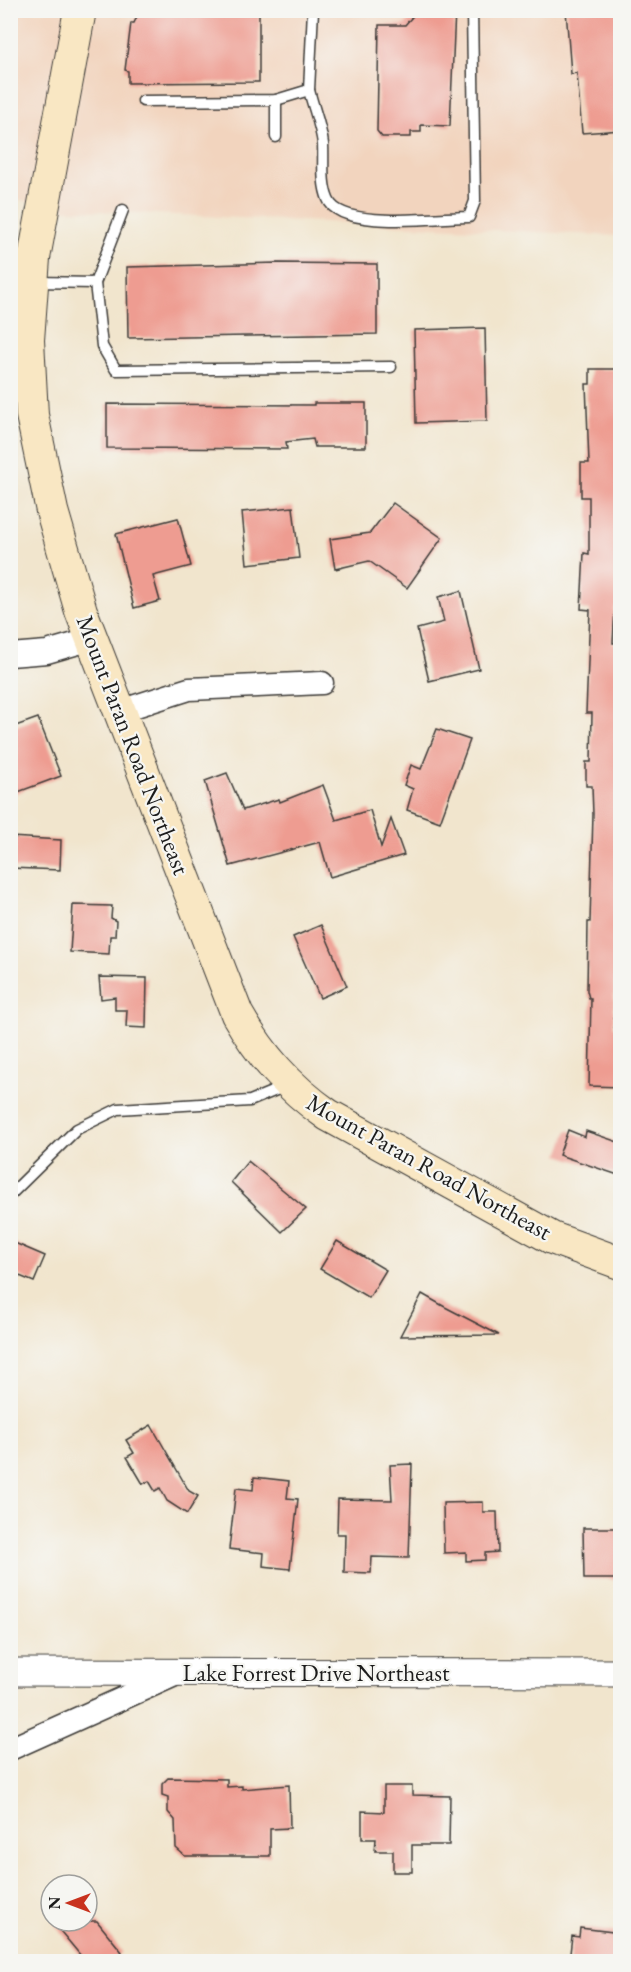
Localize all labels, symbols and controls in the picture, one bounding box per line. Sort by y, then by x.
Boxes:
street label: Mount Paran Road Northeast [70,611,197,879]
street label: Mount Paran Road Northeast [301,1086,558,1247]
street label: Lake Forrest Drive Northeast [182,1657,450,1688]
north arrow [39,1873,99,1933]
text: N [44,1896,65,1909]

